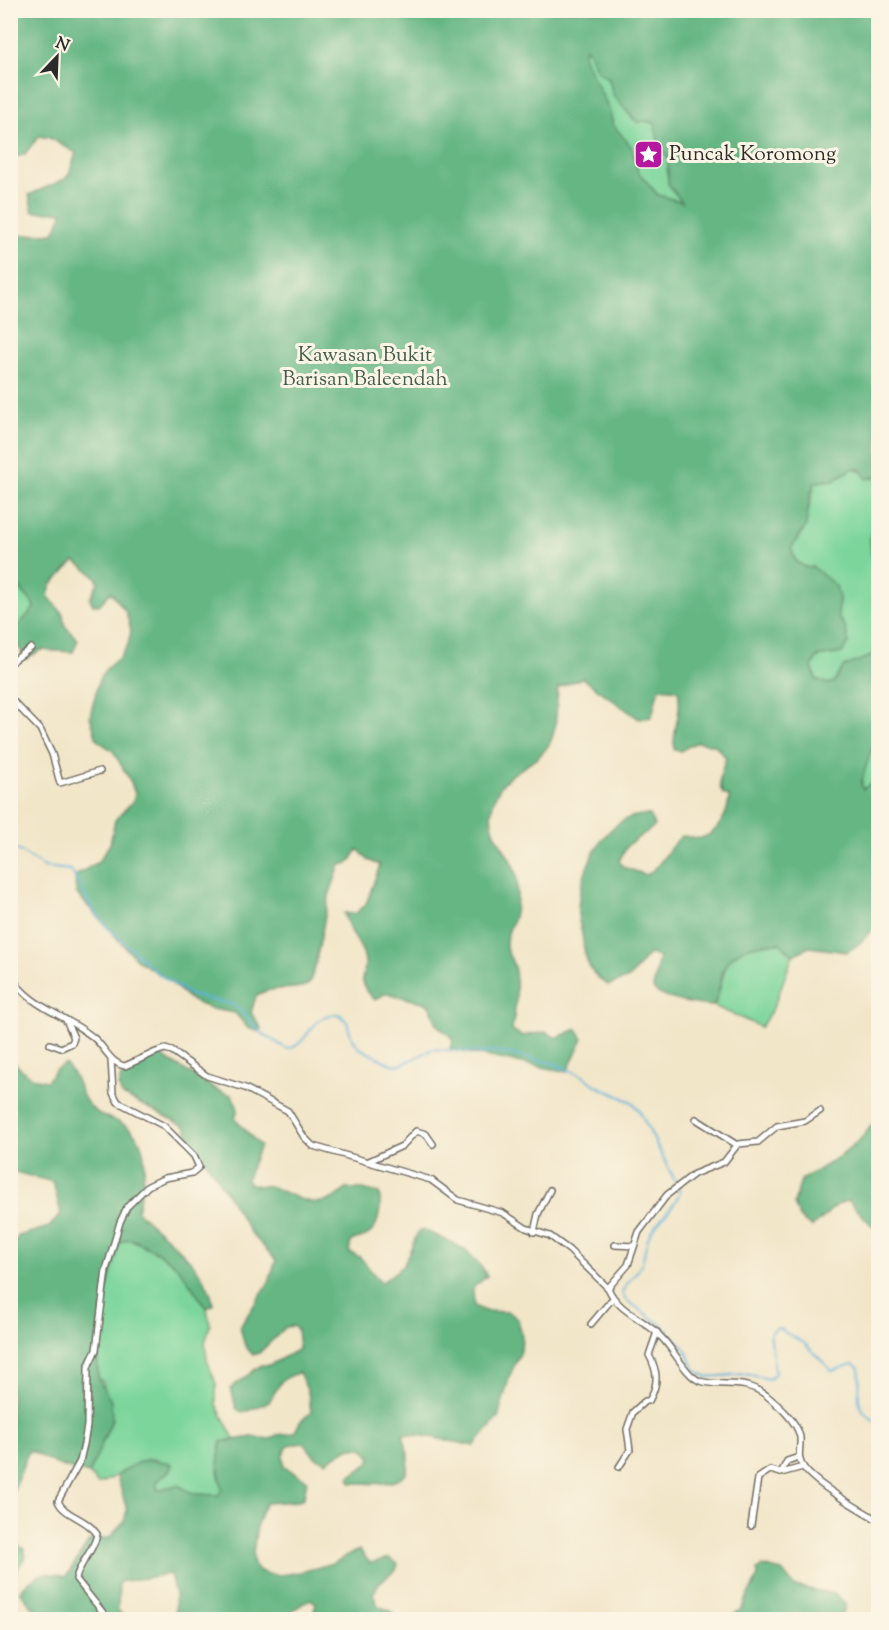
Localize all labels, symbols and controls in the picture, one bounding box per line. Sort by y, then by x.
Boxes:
north arrow [27,27,87,87]
text: N [52,32,72,59]
place icon: Puncak Koromong [632,139,664,171]
place label: Puncak Koromong [669,140,836,170]
park label: Kawasan Bukit Barisan Baleendah [282,341,448,395]

